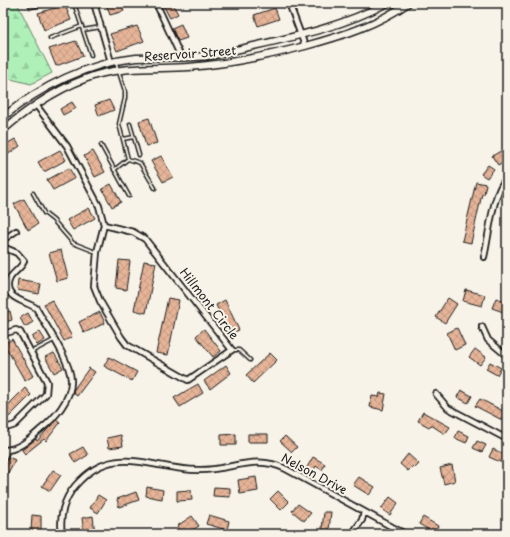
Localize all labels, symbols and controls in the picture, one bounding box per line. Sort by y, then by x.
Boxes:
street label: Reservoir Street [143,41,237,65]
street label: Hillmont Circle [176,264,244,343]
street label: Nelson Drive [278,448,351,498]

